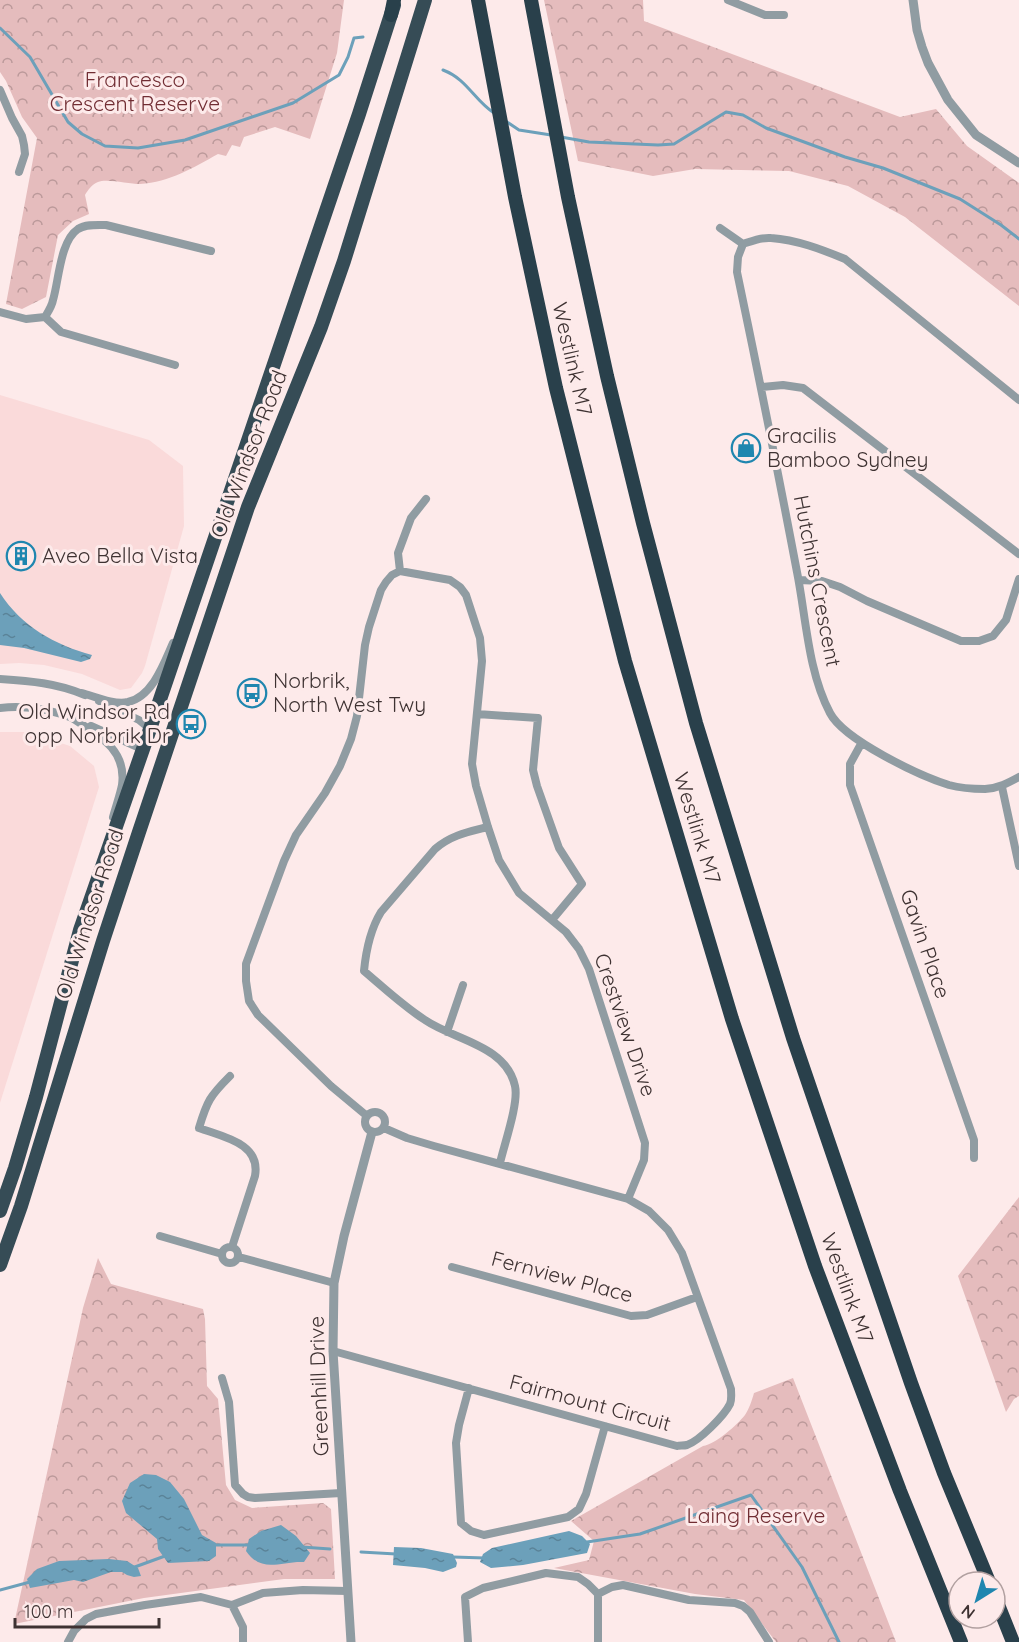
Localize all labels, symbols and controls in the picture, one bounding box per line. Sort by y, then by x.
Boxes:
park label: Francesco Crescent Reserve [50,66,220,116]
street label: Westlink M7 [547,300,599,418]
street label: Old Windsor Road [204,366,292,541]
place label: Gracilis Bamboo Sydney [767,422,929,472]
shop icon: Gracilis Bamboo Sydney [730,432,762,464]
street label: Hutchins Crescent [789,493,847,669]
building icon: Aveo Bella Vista [5,540,37,572]
place label: Aveo Bella Vista [42,542,198,568]
place label: Norbrik, North West Twy [273,667,426,717]
bus stop icon: Norbrik, North West Twy [236,677,268,709]
place label: Old Windsor Rd opp Norbrik Dr [18,698,170,748]
bus stop icon: Old Windsor Rd opp Norbrik Dr [175,708,207,740]
street label: Westlink M7 [669,769,727,887]
street label: Old Windsor Road [49,825,129,1002]
street label: Gavin Place [895,886,957,1002]
street label: Crestview Drive [589,950,663,1100]
street label: Westlink M7 [816,1229,880,1347]
street label: Fernview Place [489,1245,636,1307]
street label: Greenhill Drive [303,1315,333,1457]
street label: Fairmount Circuit [507,1368,674,1436]
park label: Laing Reserve [687,1502,825,1528]
north arrow [947,1570,1007,1630]
scale bar [15,1591,159,1629]
text: 100 m [24,1600,73,1623]
text: N [957,1600,979,1624]

